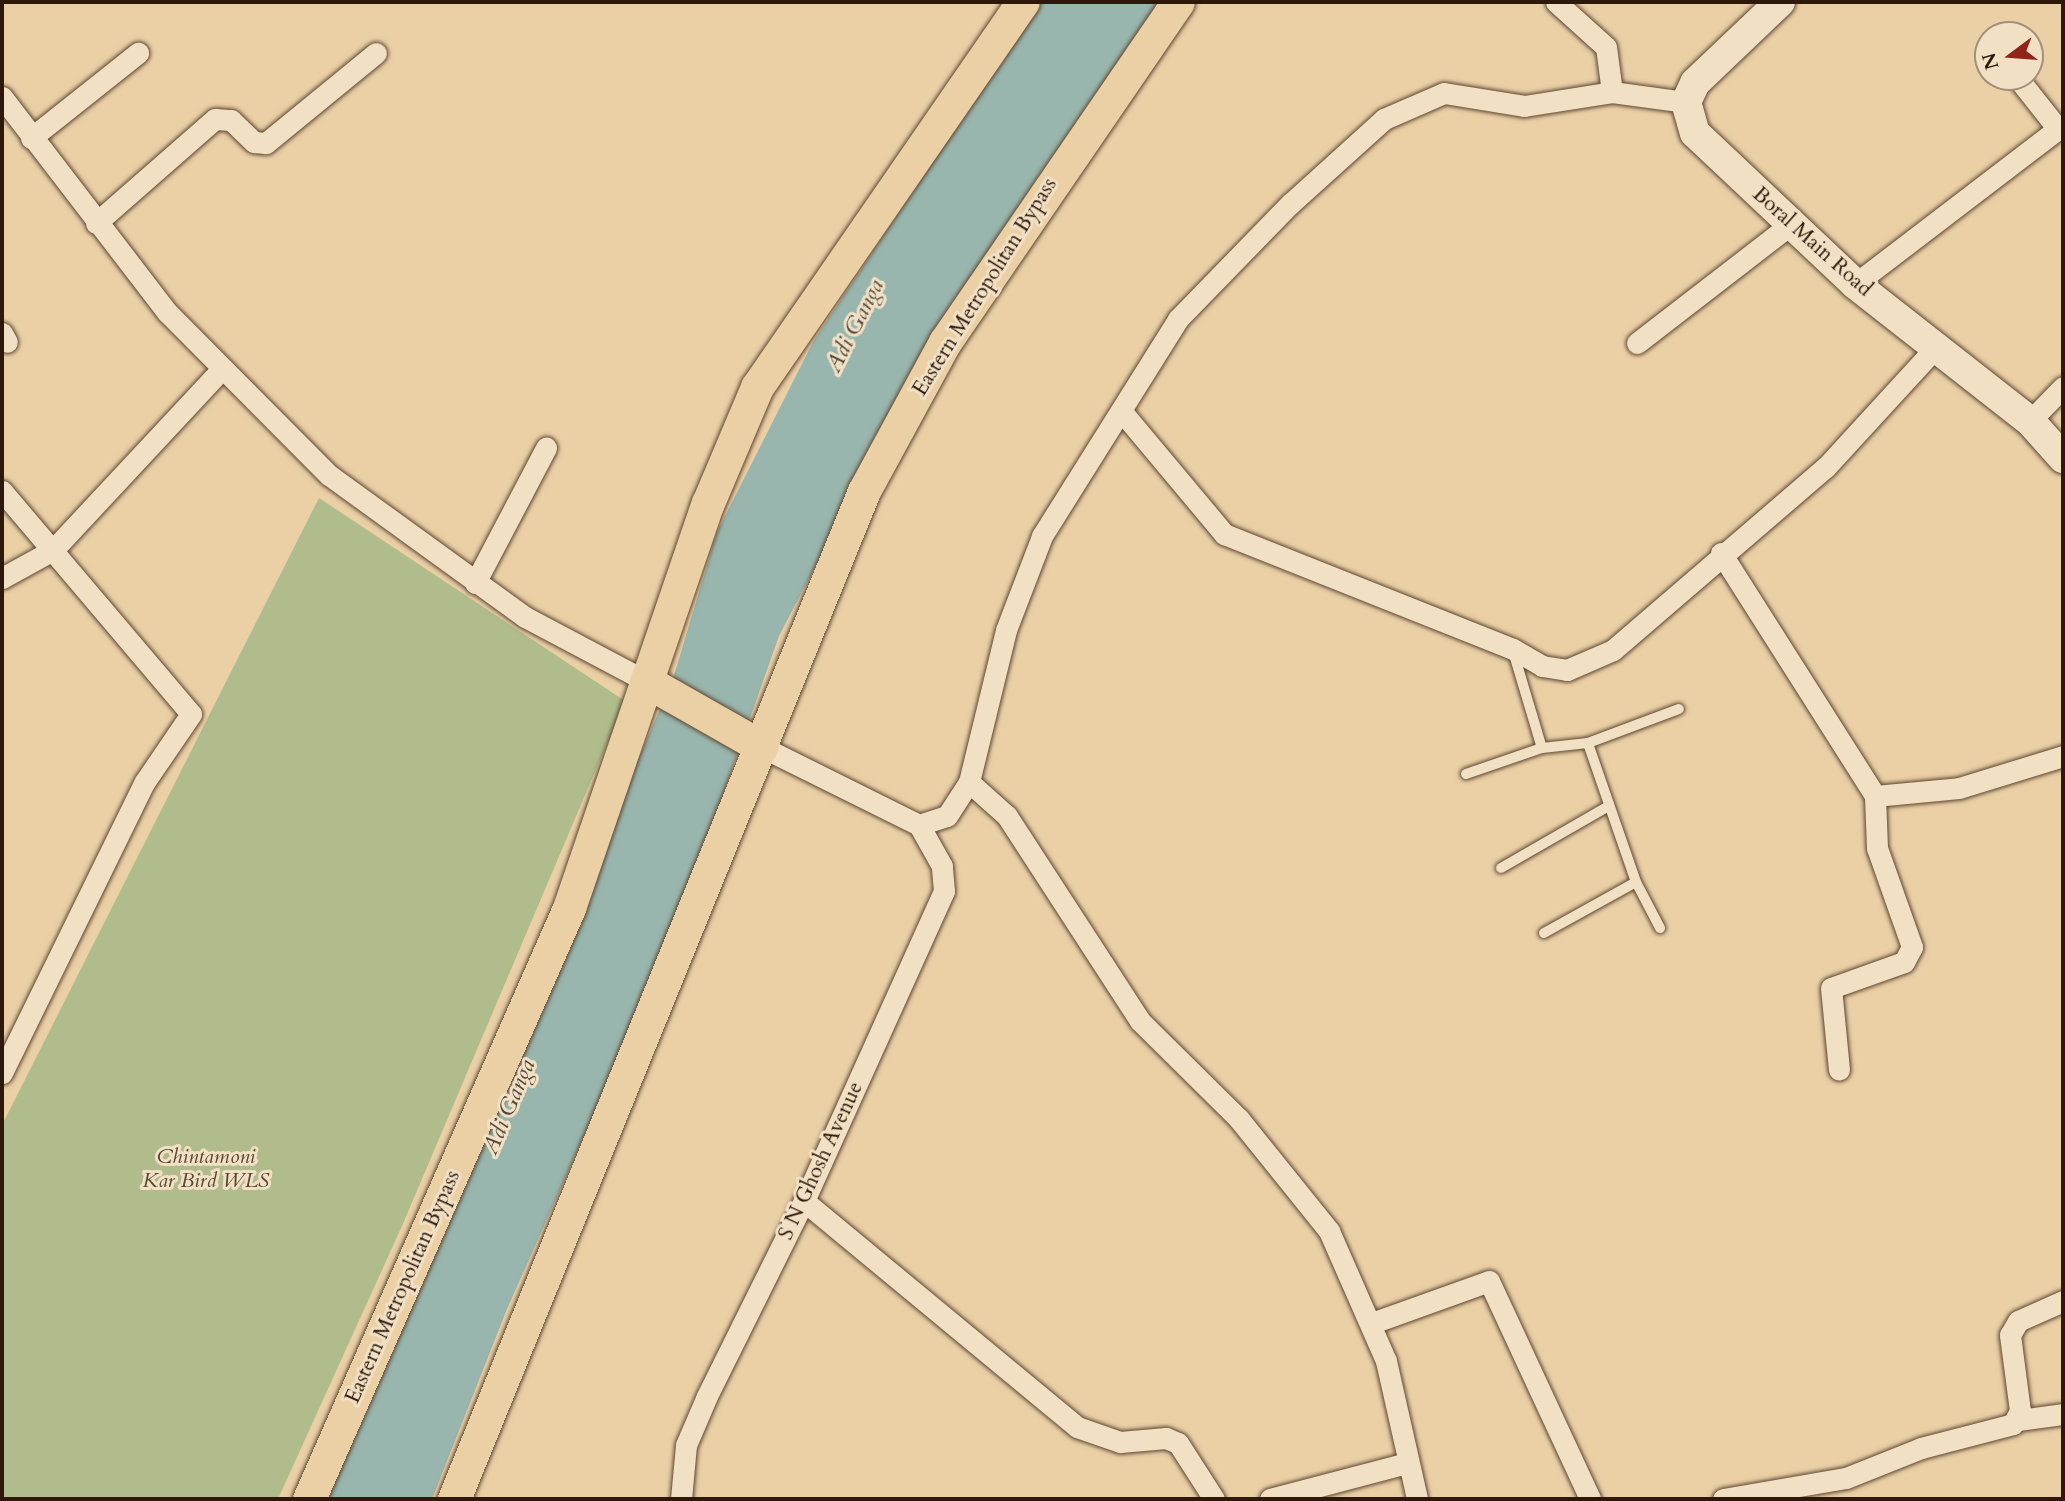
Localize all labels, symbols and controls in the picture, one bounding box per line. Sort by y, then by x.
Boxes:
north arrow [1974,21,2044,91]
text: N [1976,50,2006,73]
street label: Eastern Metropolitan Bypass [908,173,1062,401]
street label: Boral Main Road [1747,182,1877,302]
water label: Adi Ganga [820,275,890,377]
water label: Adi Ganga [477,1055,541,1159]
street label: S N Ghosh Avenue [773,1078,869,1244]
park label: Chintamoni Kar Bird WLS [142,1144,270,1194]
street label: Eastern Metropolitan Bypass [340,1167,466,1407]

